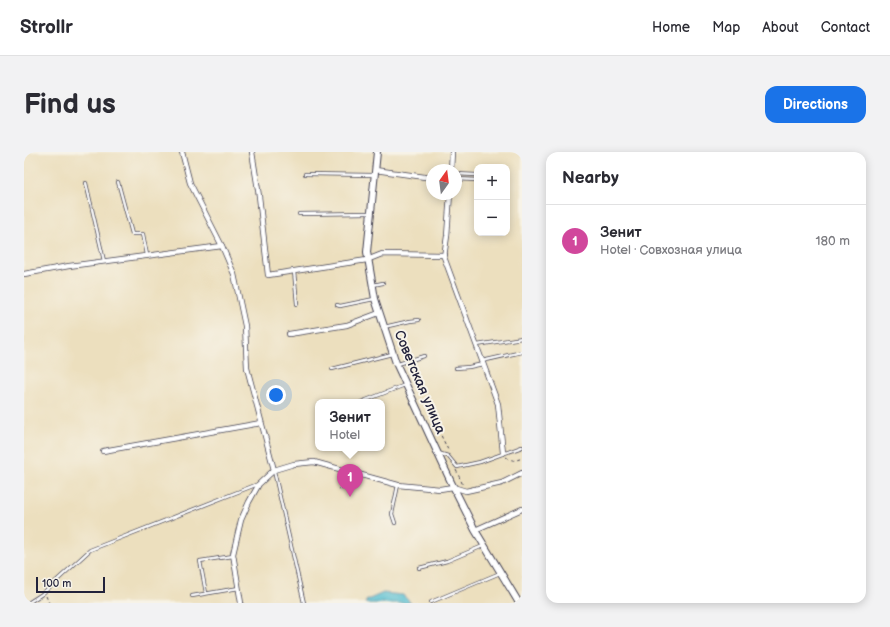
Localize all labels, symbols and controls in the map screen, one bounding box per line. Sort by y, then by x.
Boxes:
text: Strollr [20,16,73,39]
text: Home [652,19,690,36]
text: Map [712,19,740,36]
text: About [762,19,799,36]
text: Contact [821,19,870,36]
button: Directions [765,86,866,123]
text: Find us [24,88,116,121]
north arrow [426,164,462,200]
map controls [474,164,510,236]
button: + [474,164,510,200]
text: Nearby [562,168,619,188]
button: − [474,200,510,236]
text: Зенит [600,223,642,242]
text: 1 [572,233,578,249]
text: 180 m [815,233,850,249]
text: Hotel · Совхозная улица [600,242,742,258]
street label: Советская улица [391,328,450,437]
your location [266,385,286,405]
popup [315,399,385,451]
text: Зенит [329,408,371,427]
text: Hotel [329,427,360,443]
pin: 1 [337,464,363,497]
scale bar [36,575,105,594]
text: 100 m [42,577,71,590]

